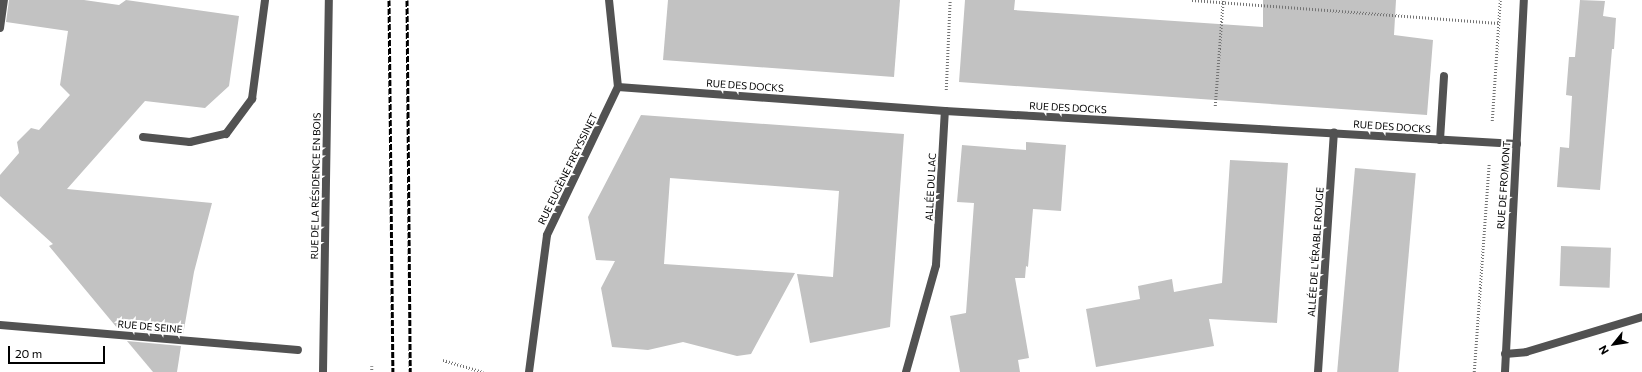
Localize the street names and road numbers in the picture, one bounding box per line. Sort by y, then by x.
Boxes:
street label: RUE DES DOCKS [706,77,784,95]
street label: RUE DES DOCKS [1029,100,1107,116]
street label: RUE EUGÈNE FREYSSINET [536,111,600,227]
street label: RUE DE LA RÉSIDENCE EN BOIS [309,112,323,260]
street label: RUE DES DOCKS [1353,118,1431,136]
street label: RUE DE FROMONT [1495,140,1513,230]
street label: ALLÉE DU LAC [923,153,939,221]
street label: ALLÉE DE L'ÉRABLE ROUGE [1305,187,1327,317]
street label: RUE DE SEINE [117,318,183,336]

